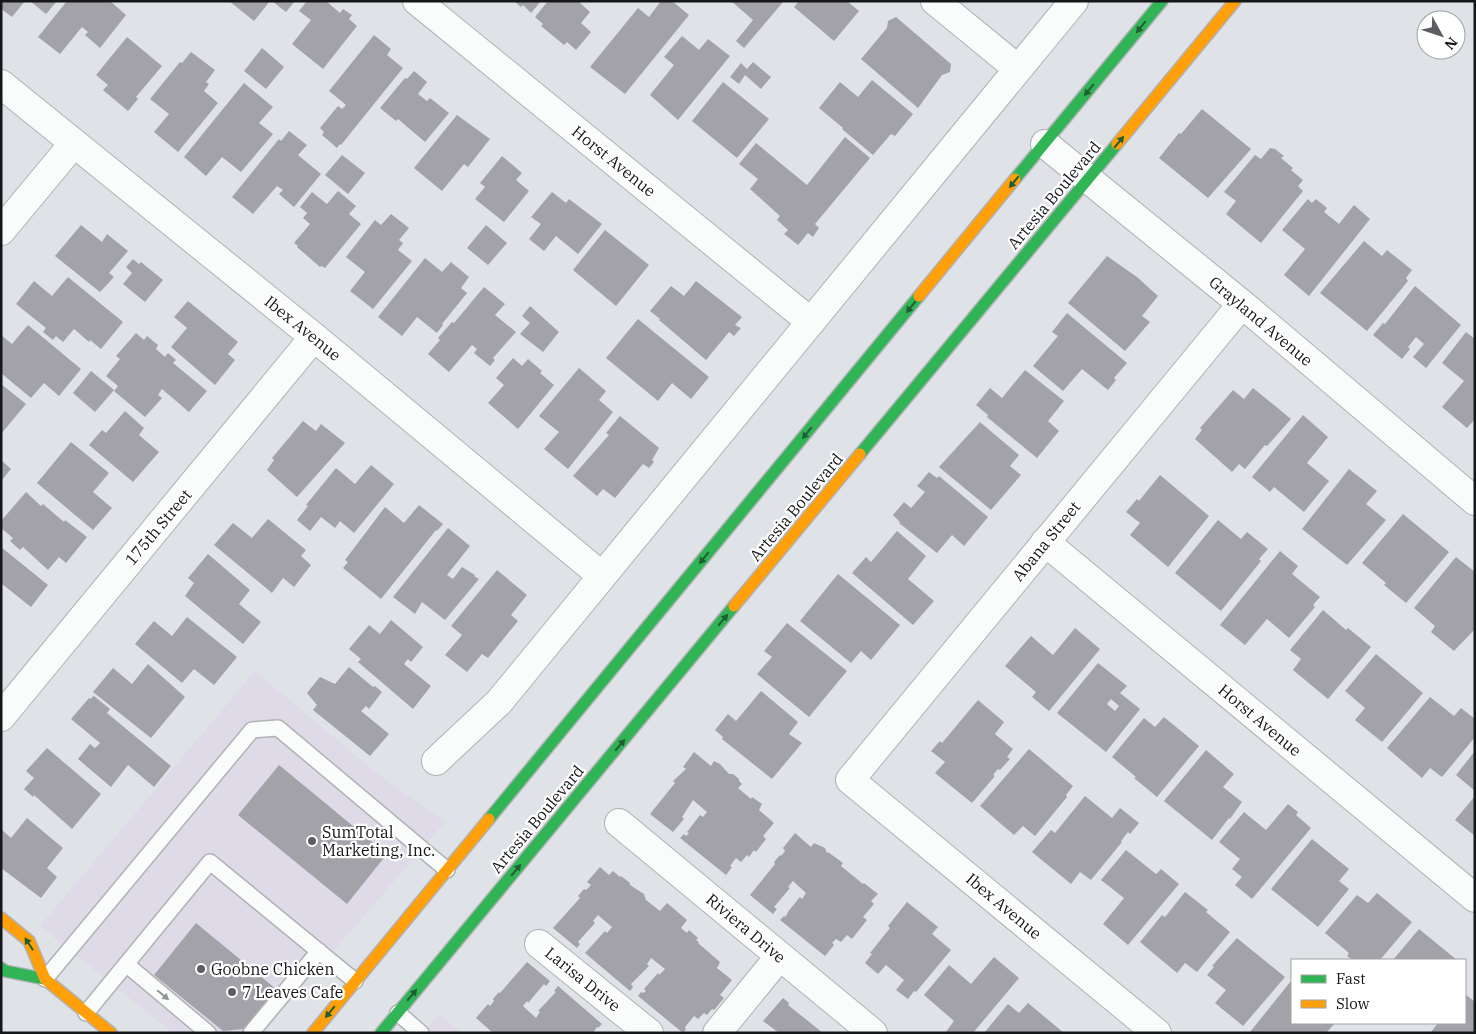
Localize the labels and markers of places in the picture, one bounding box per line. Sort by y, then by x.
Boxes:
place label: SumTotal Marketing, Inc. [322,822,435,860]
marker: SumTotal Marketing, Inc. [306,835,318,847]
place label: Goobne Chicken [211,959,334,979]
marker: Goobne Chicken [195,963,207,975]
place label: 7 Leaves Cafe [242,982,343,1002]
marker: 7 Leaves Cafe [226,986,238,998]

